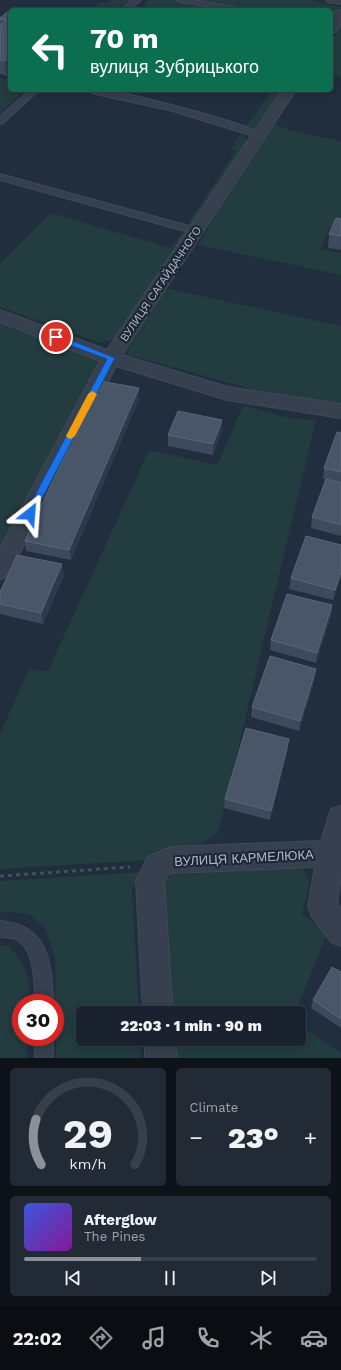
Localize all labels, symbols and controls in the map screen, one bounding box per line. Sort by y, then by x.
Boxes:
text: 70 m [90,22,159,55]
icon: left [24,24,76,76]
text: вулиця Зубрицького [90,56,259,77]
street label: ВУЛИЦЯ САГАЙДАЧНОГО [118,224,205,344]
pin [39,320,73,354]
icon: arrive [45,326,67,348]
position arrow [9,493,51,535]
street label: ВУЛИЦЯ КАРМЕЛЮКА [174,847,314,869]
speed limit sign: 30 [12,994,64,1046]
text: 22:03 · 1 min · 90 m [120,1017,262,1035]
text: Climate [190,1100,238,1115]
text: 29 [63,1109,113,1158]
text: 23° [228,1120,279,1155]
text: − [190,1125,203,1150]
text: + [304,1125,317,1150]
text: km/h [69,1156,106,1172]
text: Afterglow [84,1211,157,1229]
text: The Pines [84,1229,145,1244]
icon: previous [62,1267,84,1289]
icon: pause [159,1267,181,1289]
icon: next [257,1267,279,1289]
icon: directions [87,1324,115,1352]
icon: music [140,1324,168,1352]
icon: phone [194,1324,222,1352]
icon: climate [247,1324,275,1352]
icon: car [300,1324,328,1352]
text: 22:02 [13,1328,62,1349]

